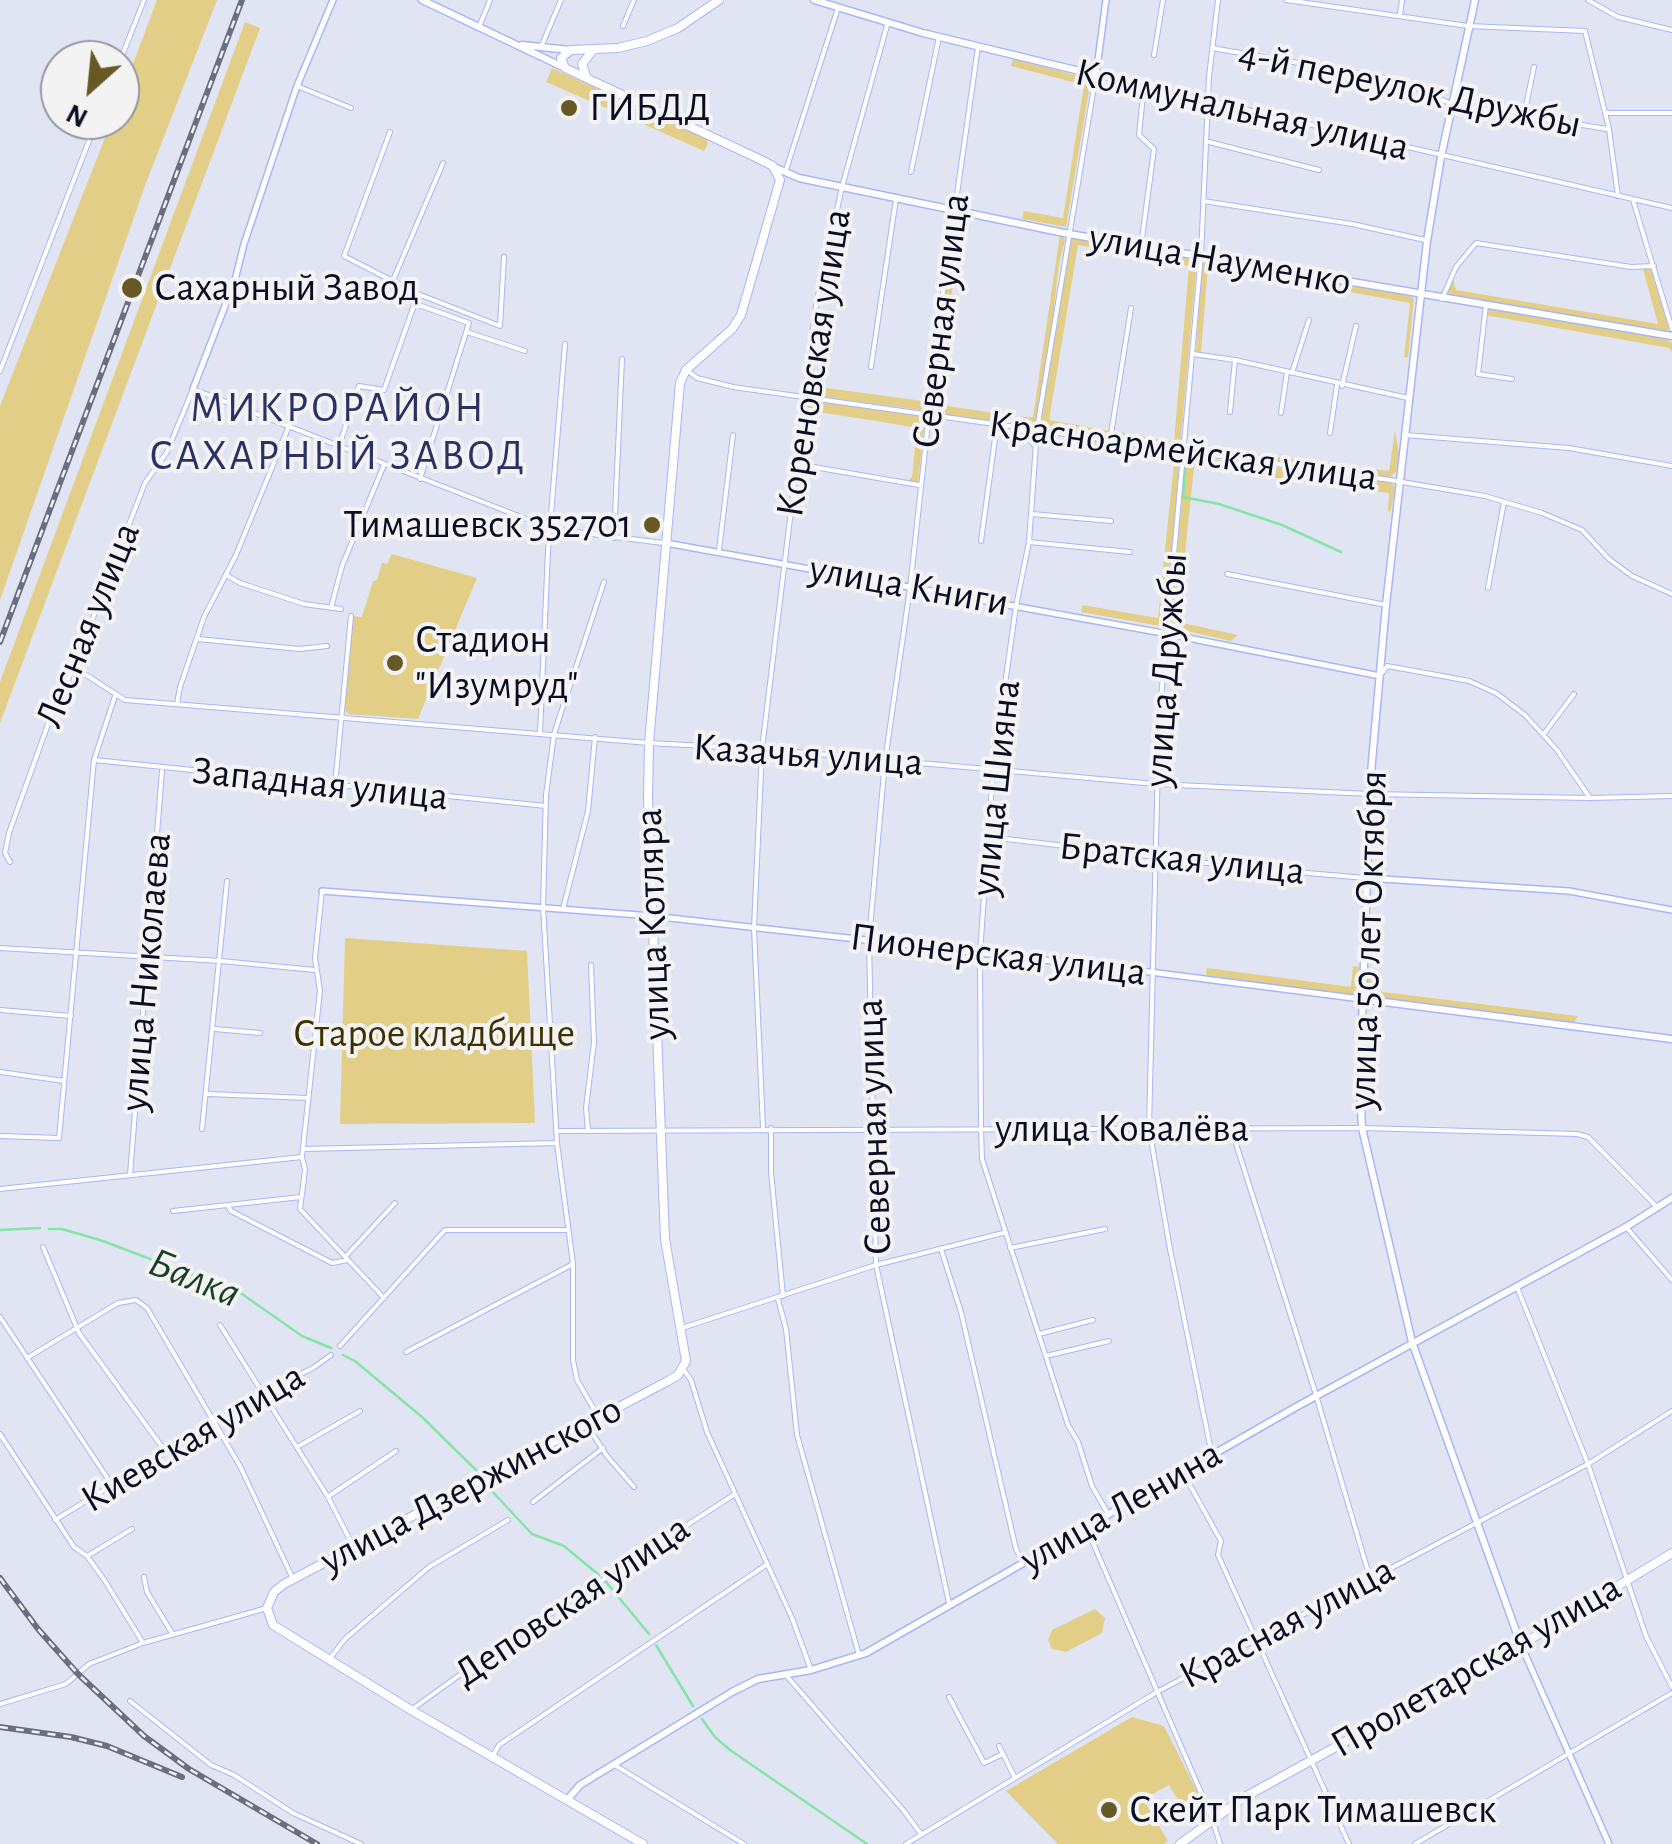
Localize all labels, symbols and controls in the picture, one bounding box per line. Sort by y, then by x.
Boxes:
street label: 4-й переулок Дружбы [1234,29,1586,149]
north arrow [40,40,140,140]
street label: Коммунальная улица [1070,48,1414,172]
place label: ГИБДД [589,84,711,132]
marker: ГИБДД [558,97,580,119]
text: N [62,98,92,132]
street label: Северная улица [902,191,980,451]
street label: Кореновская улица [766,206,862,520]
street label: улица Науменко [1085,213,1355,307]
place label: Сахарный Завод [154,264,419,312]
marker: Сахарный Завод [119,275,145,301]
district label: МИКРОРАЙОН САХАРНЫЙ ЗАВОД [149,383,527,482]
street label: Красноармейская улица [986,400,1380,502]
place label: Тимашевск 352701 [343,501,632,549]
marker: Тимашевск 352701 [641,514,663,536]
street label: Лесная улица [25,515,151,735]
street label: улица Книги [806,545,1012,627]
street label: улица Дружбы [1134,551,1198,789]
place label: Стадион "Изумруд" [415,616,579,710]
marker: Стадион "Изумруд" [384,652,406,674]
street label: улица Шияна [961,677,1031,899]
street label: Казачья улица [691,723,925,787]
street label: Западная улица [190,747,450,821]
street label: улица 50 лет Октября [1338,769,1398,1111]
street label: улица Котляра [625,807,681,1041]
street label: Братская улица [1057,822,1307,896]
street label: улица Николаева [110,831,182,1113]
street label: Пионерская улица [847,913,1149,997]
street label: Северная улица [846,998,902,1256]
park label: Старое кладбище [293,1010,575,1058]
street label: улица Ковалёва [995,1105,1249,1153]
water label: Балка [141,1237,247,1319]
street label: Киевская улица [72,1352,314,1524]
street label: улица Дзержинского [312,1385,630,1585]
street label: улица Ленина [1012,1430,1230,1584]
street label: Деповская улица [445,1504,699,1698]
street label: Красная улица [1171,1546,1403,1700]
street label: Пролетарская улица [1322,1563,1630,1769]
place label: Скейт Парк Тимашевск [1129,1786,1496,1834]
marker: Скейт Парк Тимашевск [1098,1799,1120,1821]

